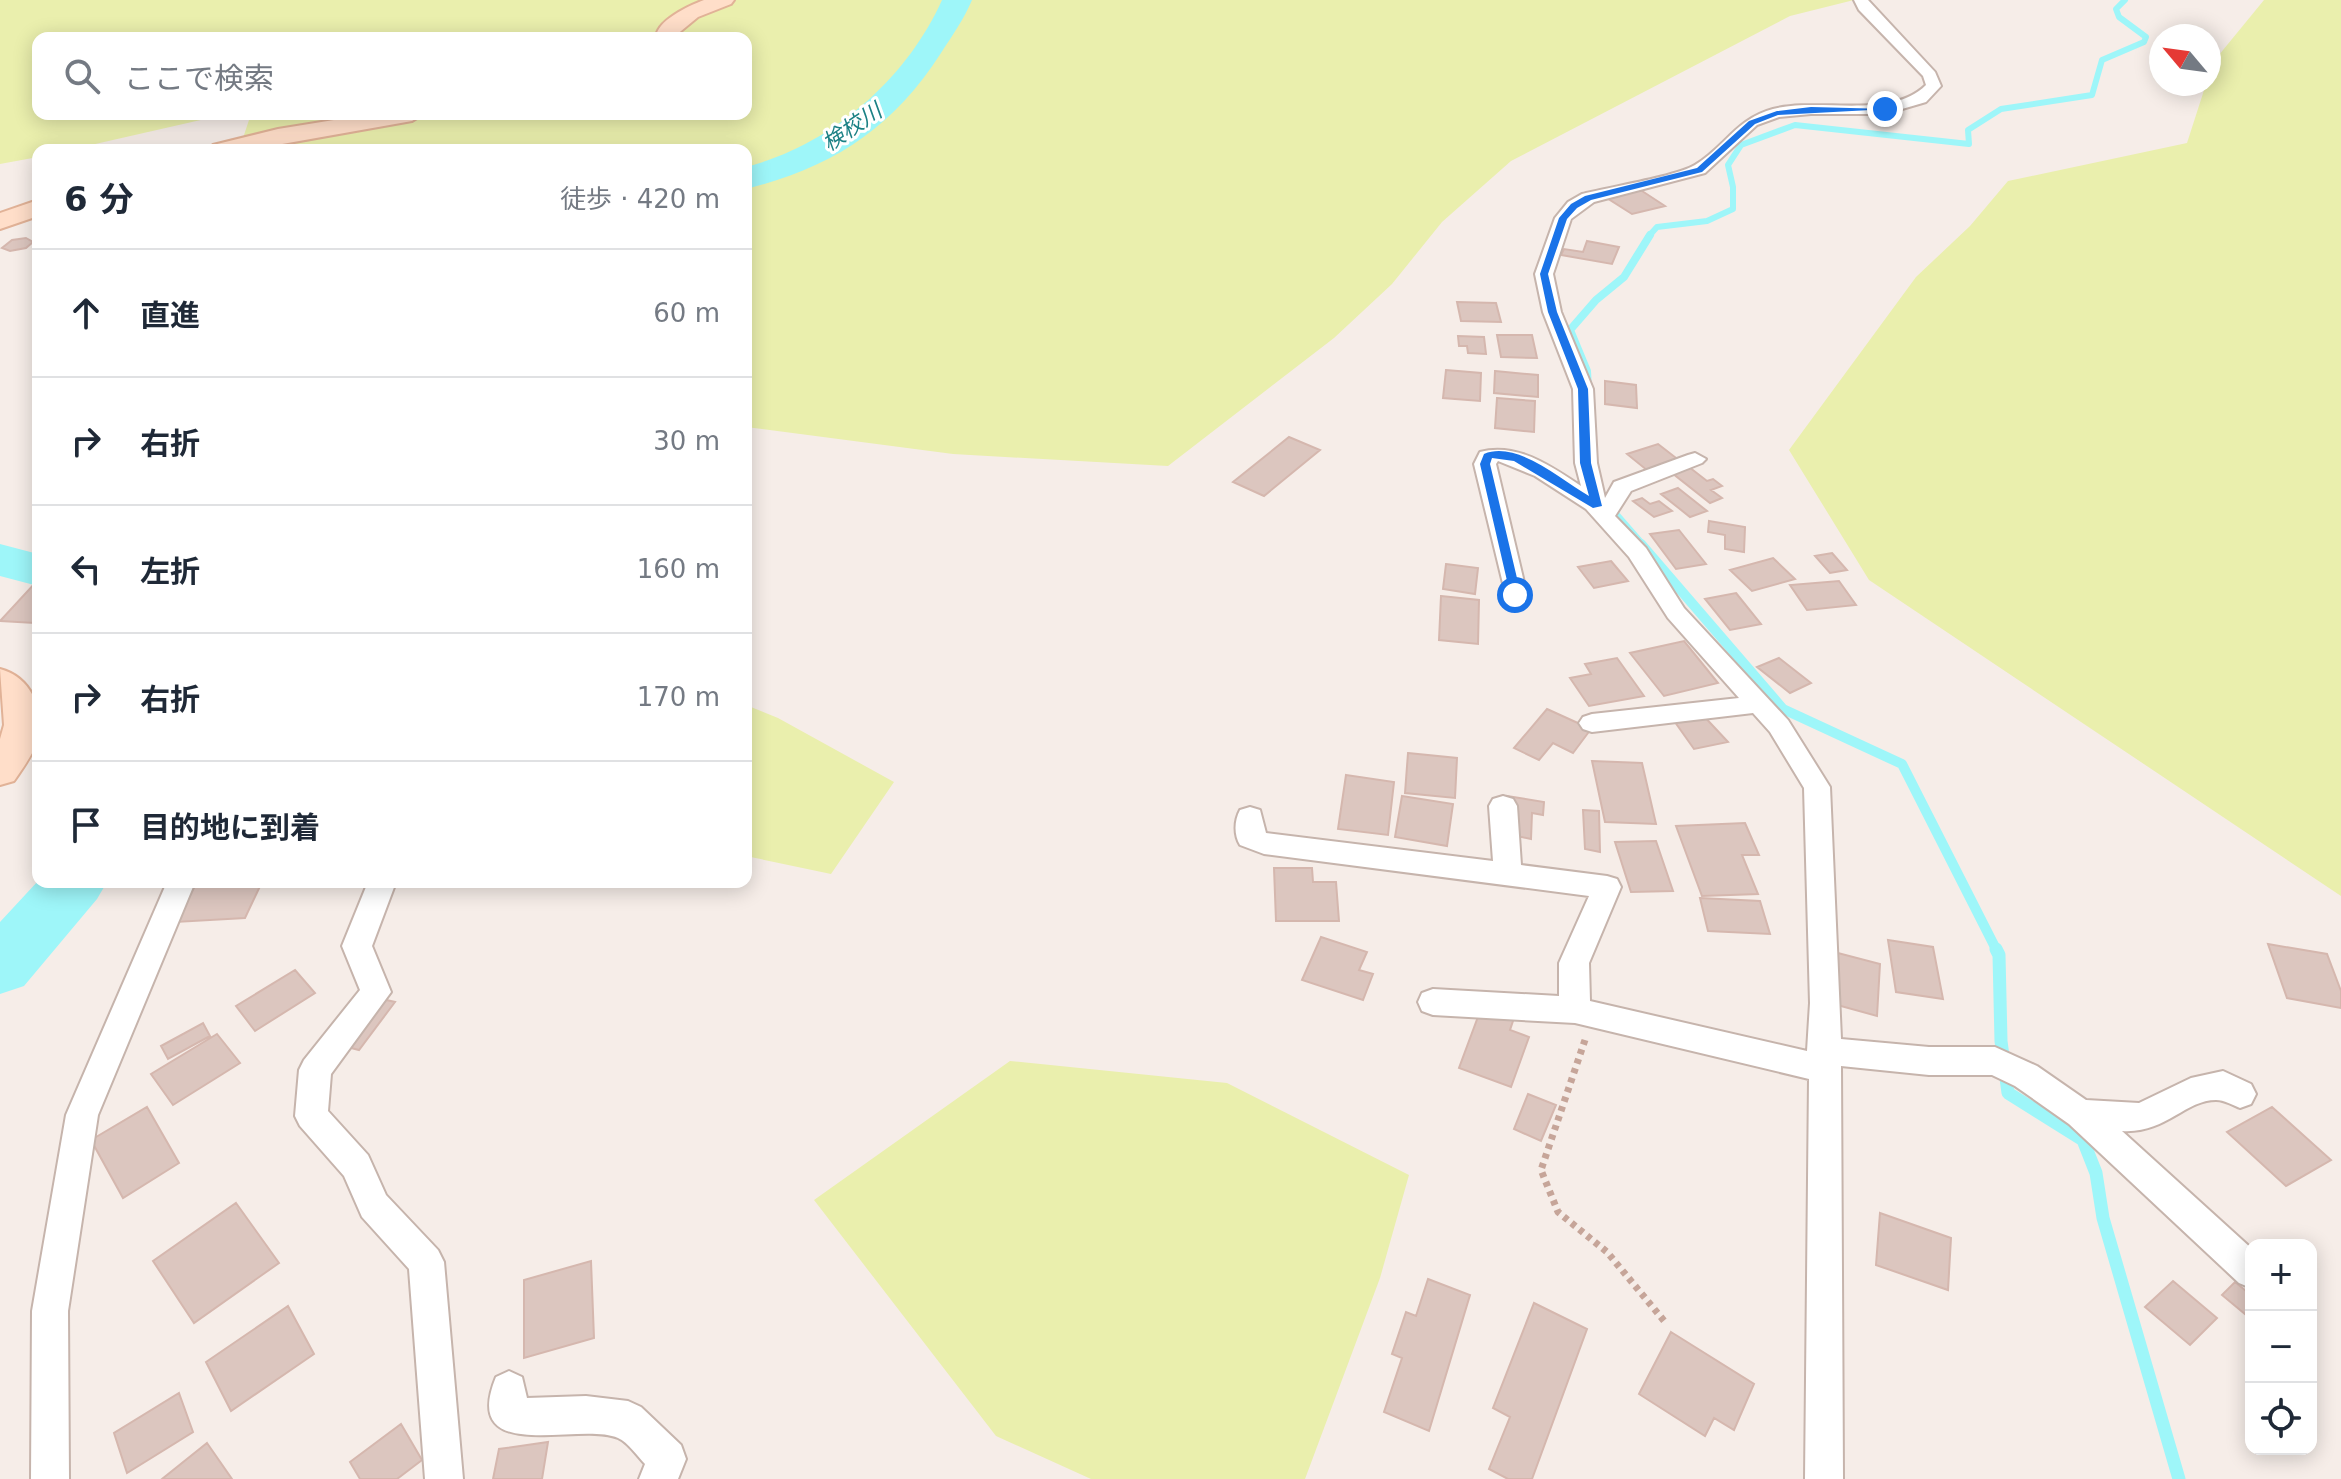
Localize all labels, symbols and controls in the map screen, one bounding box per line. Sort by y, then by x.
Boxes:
north arrow [2149,24,2221,96]
search box [32,32,752,120]
icon: search [60,54,104,98]
text: ここで検索 [124,61,274,96]
route end [1867,91,1903,127]
water label: 検校川 [818,97,888,156]
text: 6 分 [64,179,134,219]
text: 徒歩 · 420 m [560,184,720,214]
icon: ahead [64,291,108,335]
text: 直進 [140,298,200,333]
text: 60 m [653,298,720,328]
icon: right [64,419,108,463]
text: 右折 [140,426,200,461]
text: 30 m [653,426,720,456]
icon: left [64,547,108,591]
text: 左折 [140,554,200,589]
text: 160 m [637,554,720,584]
route start [1497,577,1533,613]
icon: right [64,675,108,719]
text: 右折 [140,682,200,717]
text: 170 m [637,682,720,712]
icon: arrive [64,803,108,847]
text: 目的地に到着 [140,810,320,845]
map controls [2245,1239,2317,1455]
button: + [2245,1239,2317,1311]
button: − [2245,1311,2317,1383]
button: locate [2245,1383,2317,1455]

